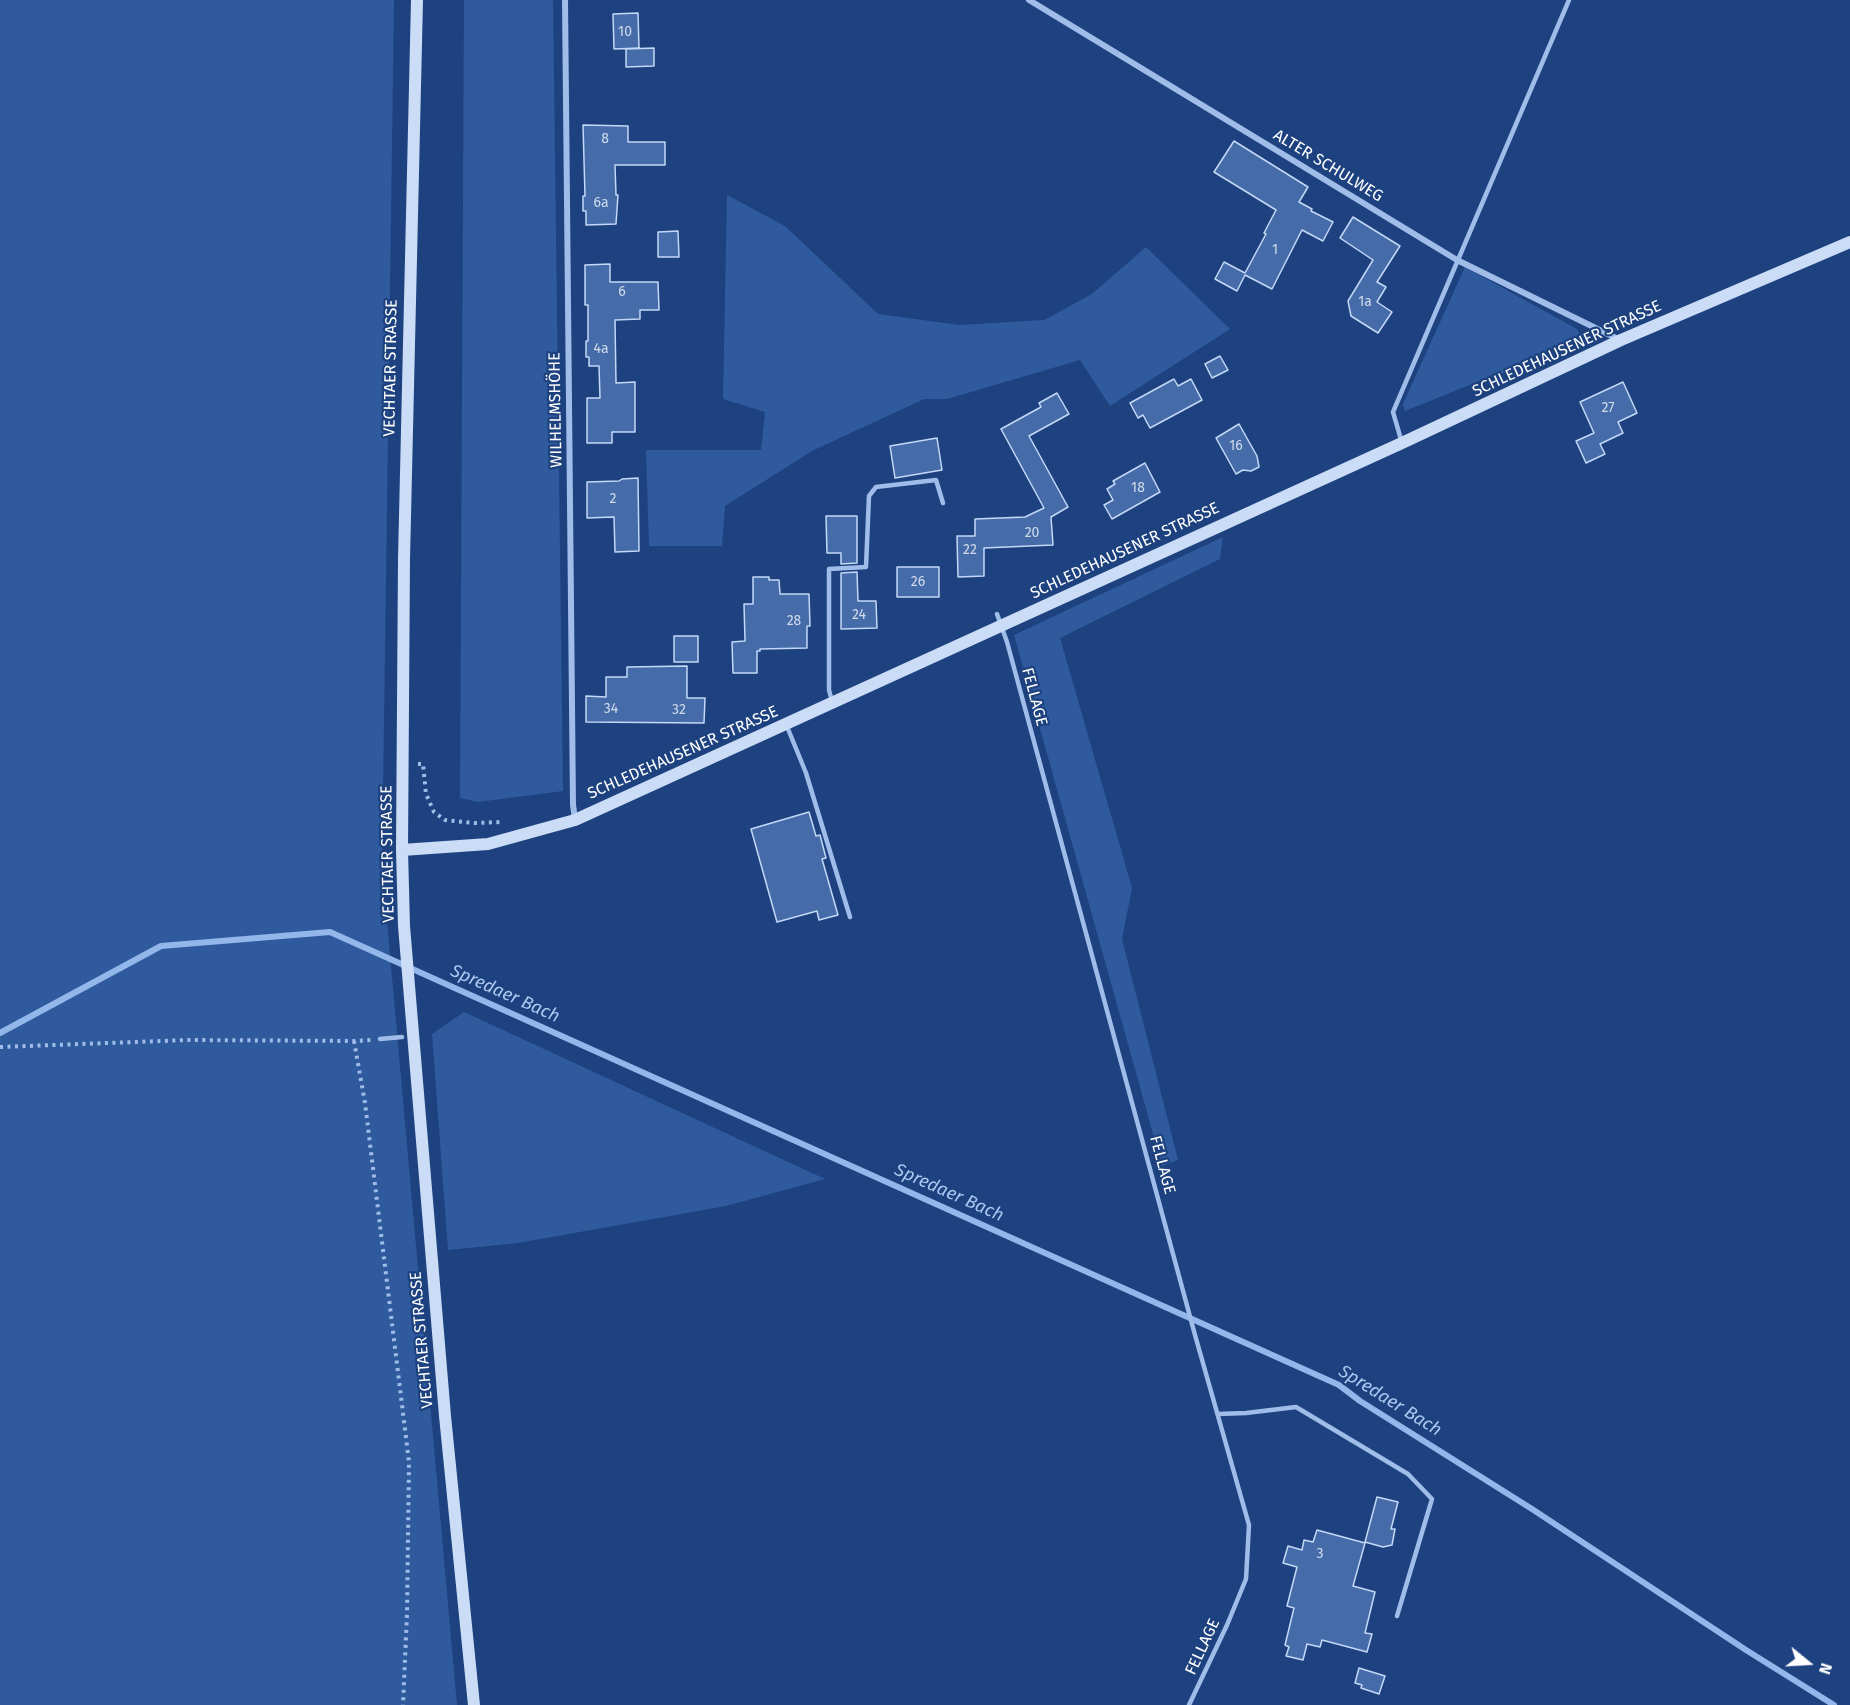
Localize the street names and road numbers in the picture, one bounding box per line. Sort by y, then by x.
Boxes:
street label: ALTER SCHULWEG [1270,126,1386,206]
street label: SCHLEDEHAUSENER STRASSE [1469,297,1665,401]
street label: VECHTAER STRASSE [380,299,402,437]
street label: WILHELMSHÖHE [545,352,567,468]
street label: SCHLEDEHAUSENER STRASSE [1027,499,1223,603]
street label: FELLAGE [1017,666,1051,728]
street label: SCHLEDEHAUSENER STRASSE [585,702,781,804]
street label: VECHTAER STRASSE [377,785,399,923]
street label: FELLAGE [1145,1134,1179,1196]
street label: VECHTAER STRASSE [406,1271,438,1409]
street label: FELLAGE [1182,1616,1224,1678]

